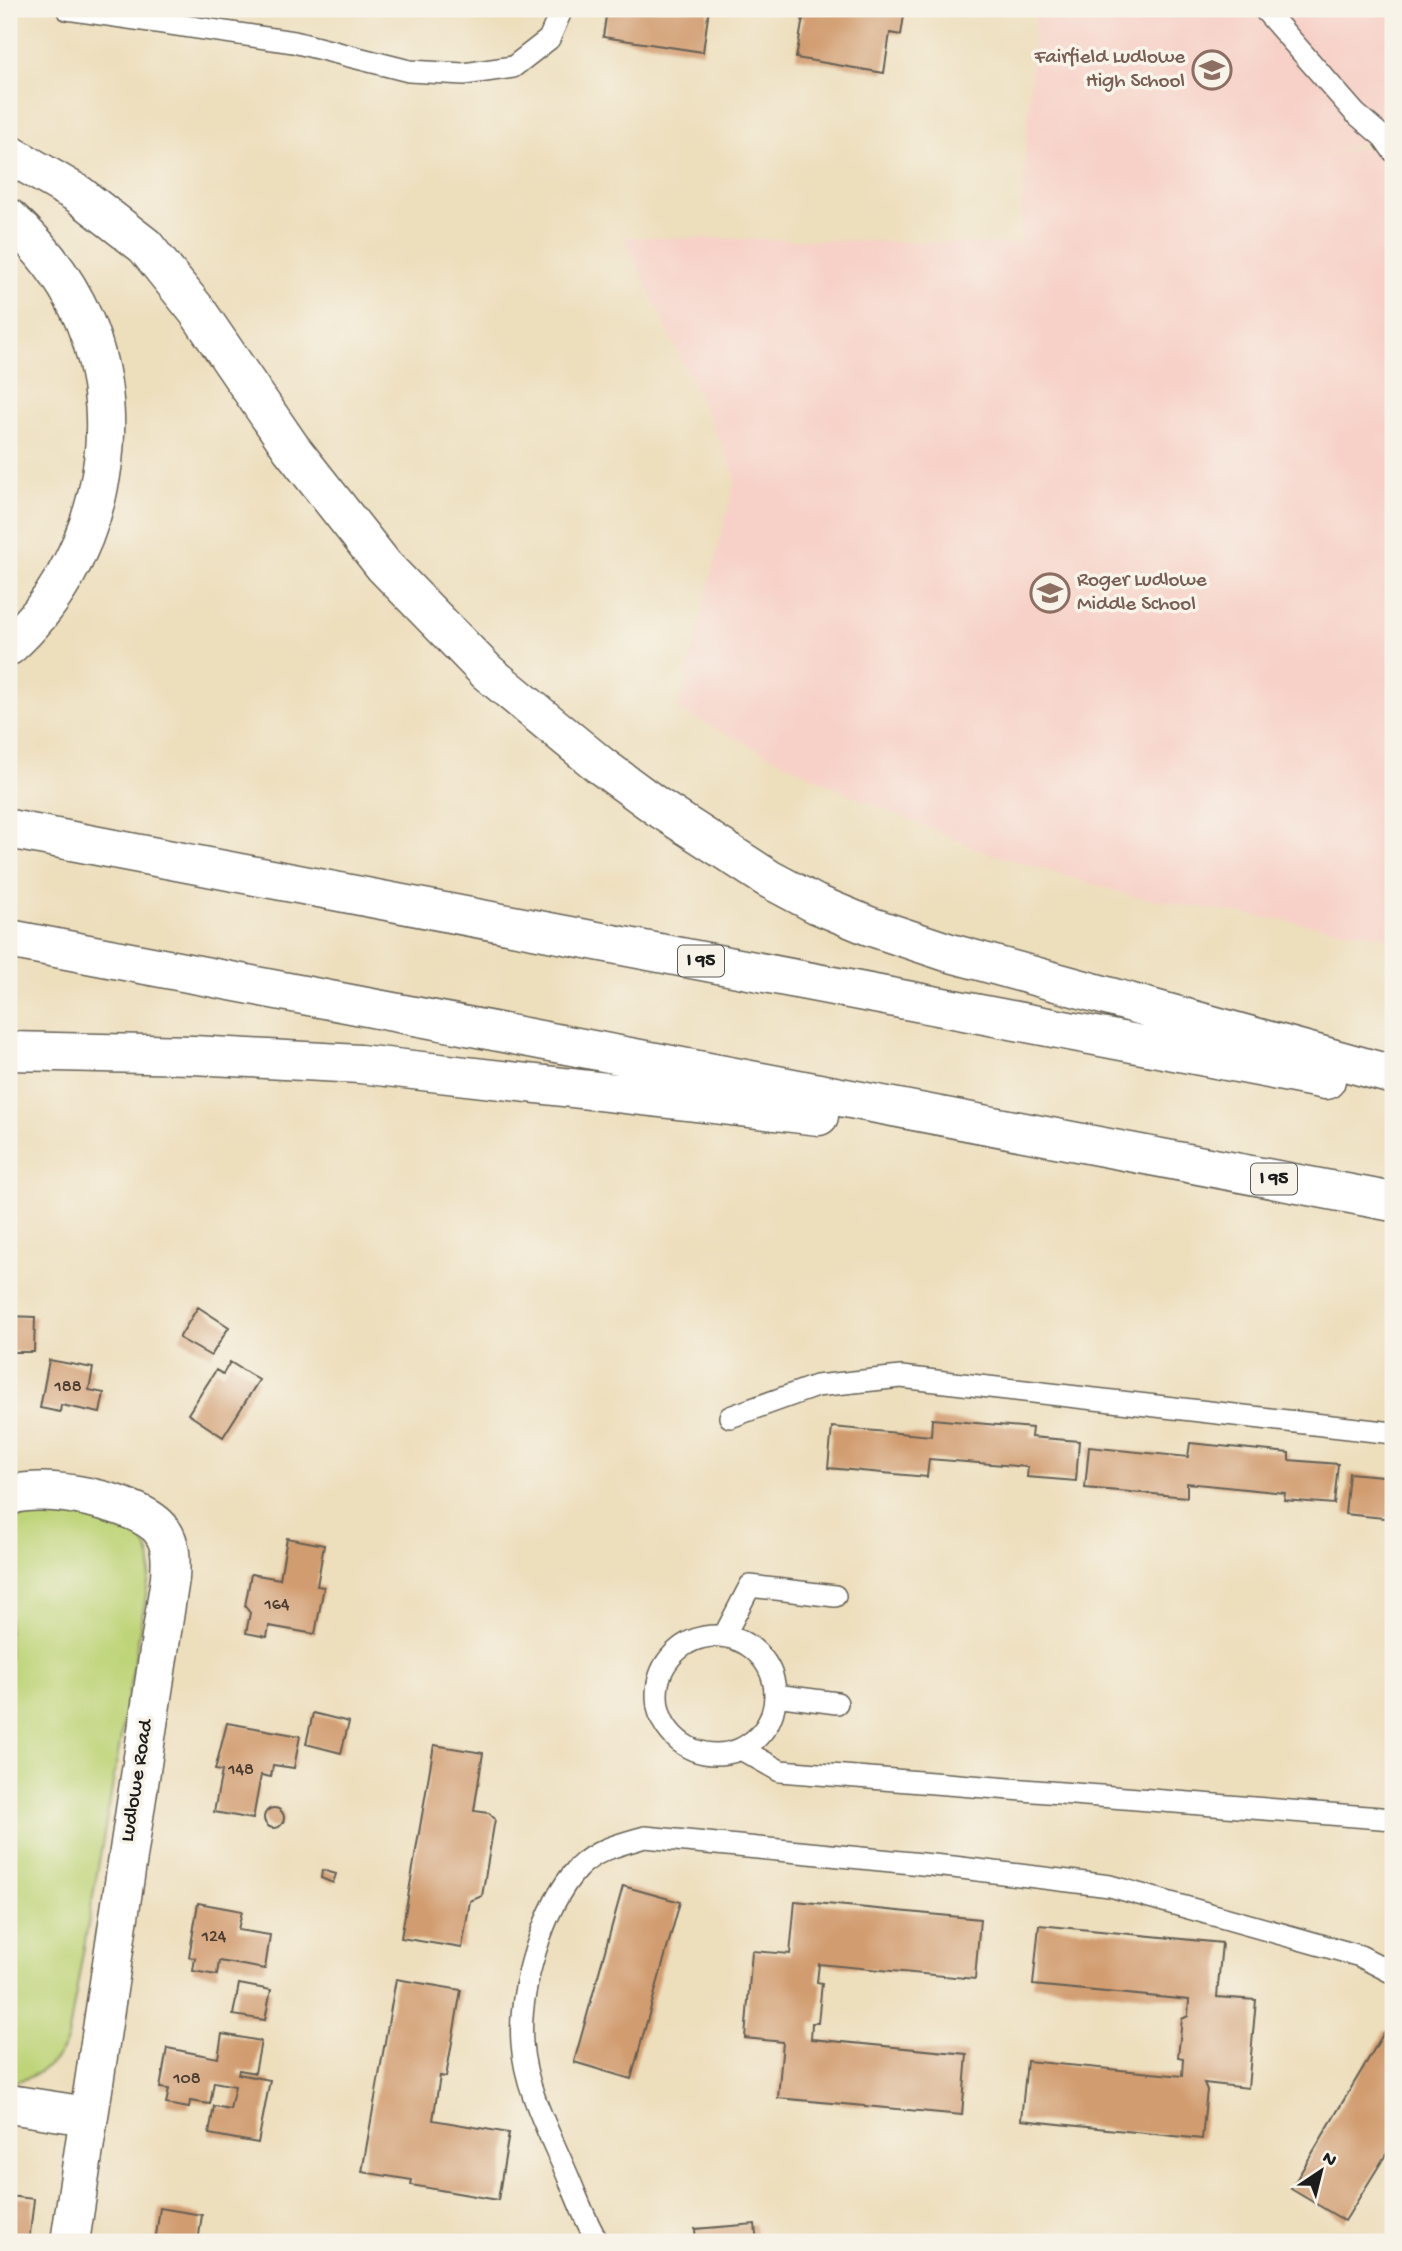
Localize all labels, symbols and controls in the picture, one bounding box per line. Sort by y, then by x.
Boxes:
place label: Fairfield Ludlowe High School [1033,46,1186,95]
school or university icon: Fairfield Ludlowe High School [1191,49,1233,91]
place label: Roger Ludlowe Middle School [1077,569,1208,618]
school or university icon: Roger Ludlowe Middle School [1029,572,1071,614]
road number: I 95 [678,945,724,976]
road number: I 95 [1251,1163,1297,1194]
house number: 188 [54,1377,82,1398]
house number: 164 [264,1595,290,1616]
street label: Ludlowe Road [116,1716,160,1844]
house number: 148 [227,1760,254,1781]
house number: 124 [201,1927,227,1948]
house number: 108 [172,2069,201,2090]
north arrow [1286,2136,1356,2206]
text: N [1317,2147,1340,2173]

